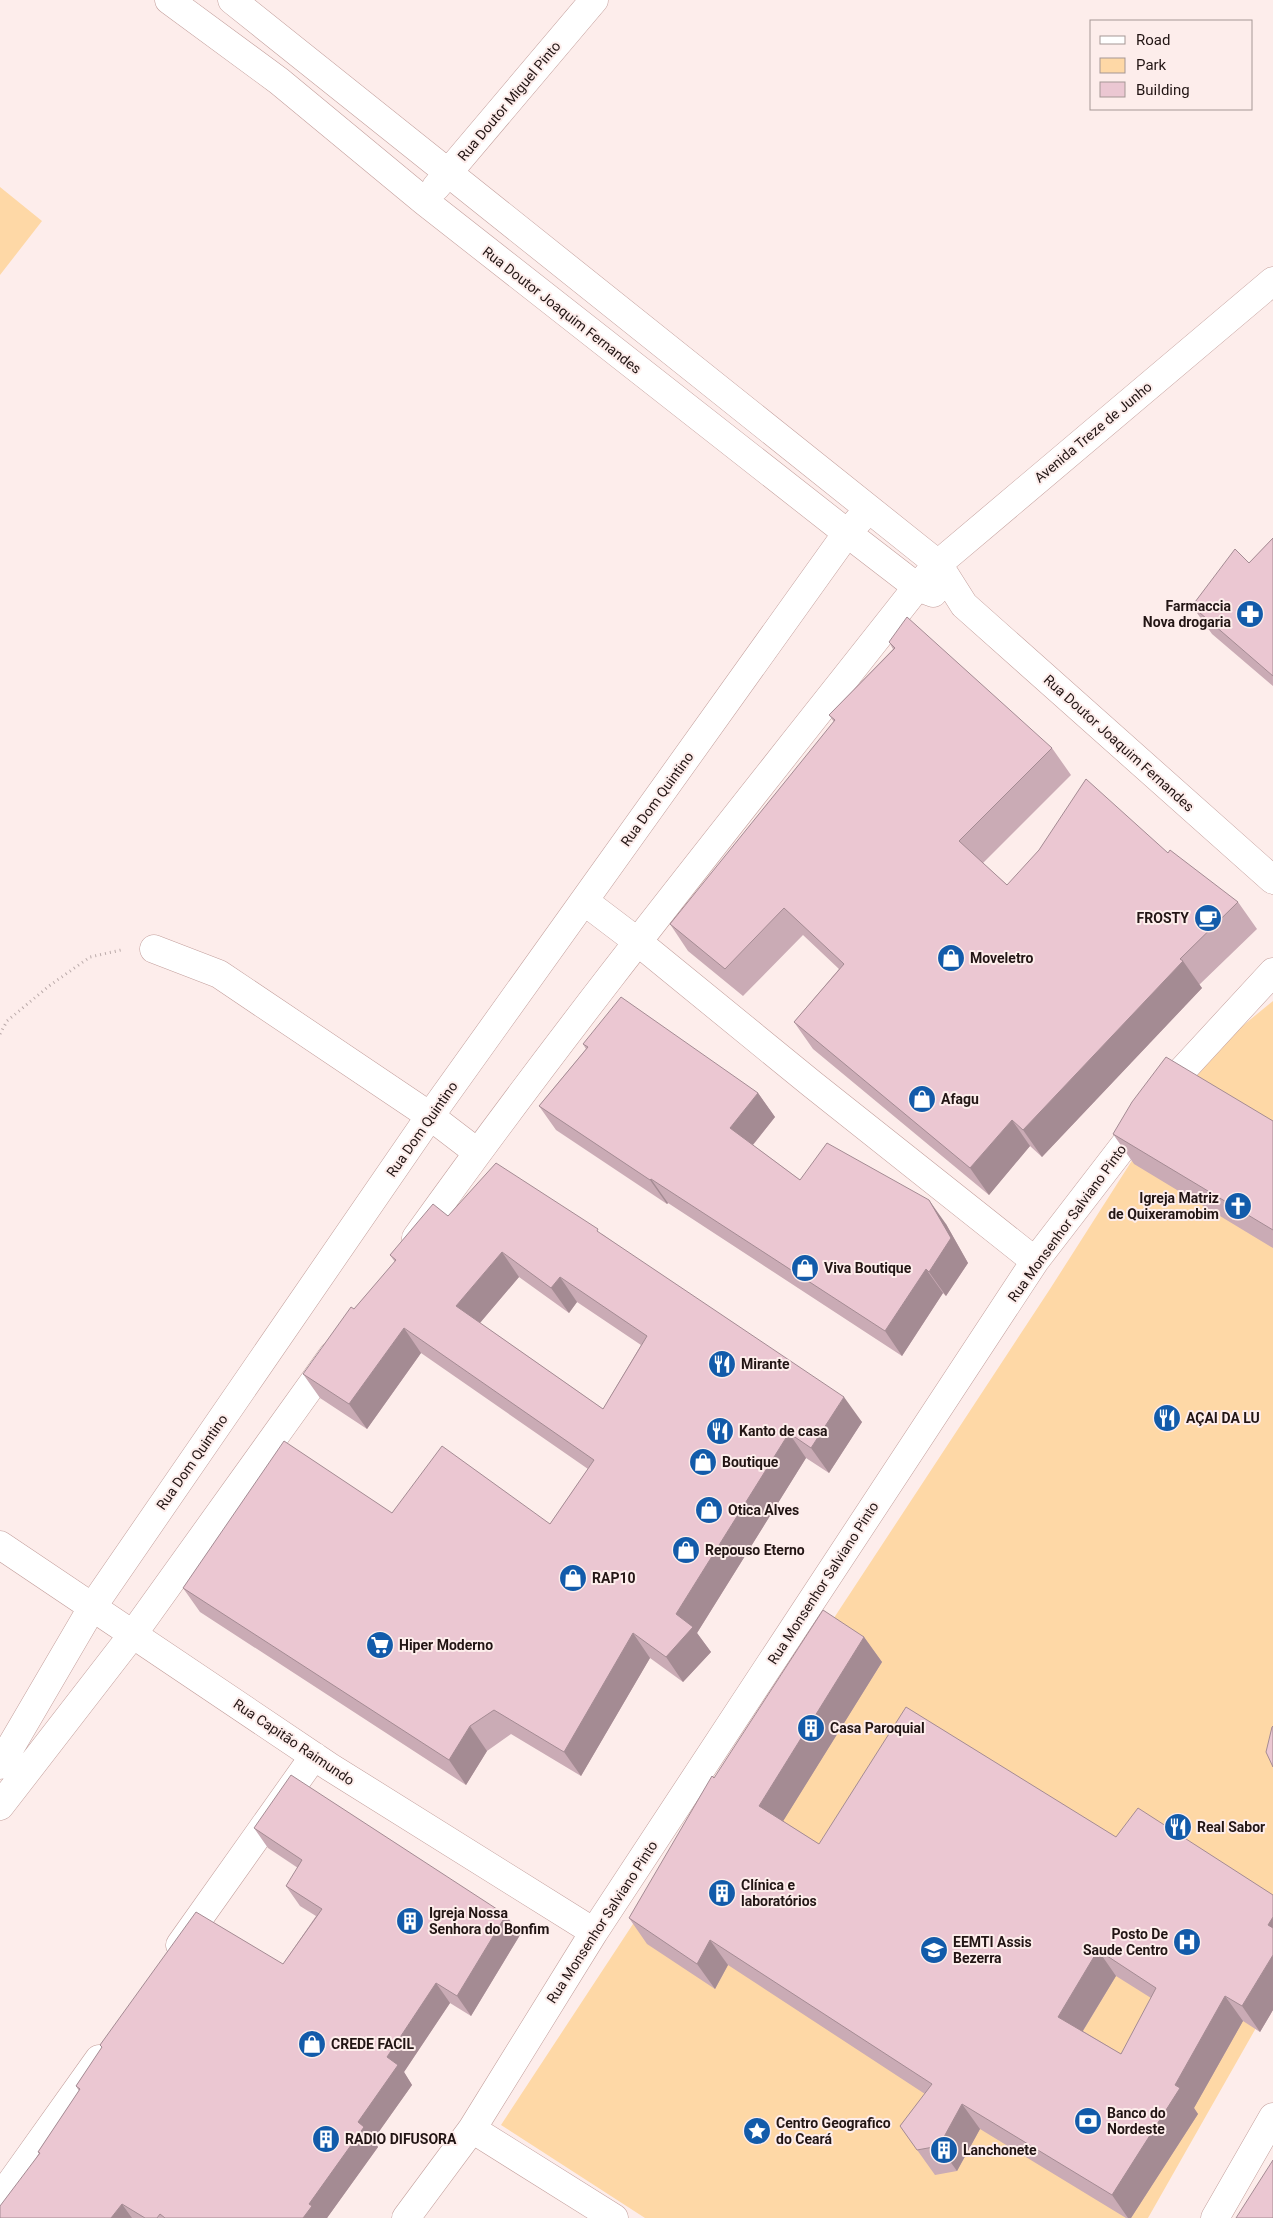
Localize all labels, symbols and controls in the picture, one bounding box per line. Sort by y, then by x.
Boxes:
legend [1090,20,1253,110]
text: Road [1136,31,1170,49]
street label: Rua Doutor Miguel Pinto [454,38,564,164]
text: Park [1136,56,1167,74]
text: Building [1136,81,1190,99]
street label: Rua Doutor Joaquim Fernandes [480,243,644,377]
street label: Avenida Treze de Junho [1031,378,1155,486]
place label: Farmaccia Nova drogaria [1143,598,1232,630]
pharmacy icon: Farmaccia Nova drogaria [1235,599,1265,629]
street label: Rua Doutor Joaquim Fernandes [1041,671,1197,815]
street label: Rua Dom Quintino [617,749,697,849]
cafe icon: FROSTY [1193,903,1223,933]
place label: FROSTY [1137,910,1189,926]
shop icon: Moveletro [936,943,966,973]
place label: Moveletro [970,950,1034,966]
street label: Rua Dom Quintino [383,1078,461,1180]
shop icon: Afagu [907,1084,937,1114]
place label: Afagu [941,1091,979,1107]
street label: Rua Monsenhor Salviano Pinto [1005,1141,1129,1305]
place label: Igreja Matriz de Quixeramobim [1108,1190,1219,1222]
church icon: Igreja Matriz de Quixeramobim [1223,1191,1253,1221]
shop icon: Viva Boutique [790,1253,820,1283]
place label: Viva Boutique [824,1260,912,1276]
restaurant icon: Mirante [707,1349,737,1379]
place label: Mirante [741,1356,790,1372]
restaurant icon: AÇAI DA LU [1152,1403,1182,1433]
place label: AÇAI DA LU [1186,1410,1260,1426]
street label: Rua Dom Quintino [153,1411,231,1513]
restaurant icon: Kanto de casa [705,1416,735,1446]
place label: Kanto de casa [739,1423,828,1439]
shop icon: Boutique [688,1447,718,1477]
place label: Boutique [722,1454,779,1470]
shop icon: Otica Alves [694,1495,724,1525]
street label: Rua Monsenhor Salviano Pinto [764,1499,882,1667]
place label: Otica Alves [728,1502,799,1518]
shop icon: Repouso Eterno [671,1535,701,1565]
place label: Repouso Eterno [705,1542,805,1558]
shop icon: RAP10 [558,1563,588,1593]
place label: RAP10 [592,1570,635,1586]
supermarket icon: Hiper Moderno [365,1630,395,1660]
place label: Hiper Moderno [399,1637,493,1653]
street label: Rua Capitão Raimundo [231,1696,357,1788]
building icon: Casa Paroquial [796,1713,826,1743]
place label: Casa Paroquial [830,1720,925,1736]
restaurant icon: Real Sabor [1163,1812,1193,1842]
place label: Real Sabor [1197,1819,1265,1835]
street label: Rua Monsenhor Salviano Pinto [543,1838,661,2006]
place label: Clínica e laboratórios [741,1877,817,1909]
building icon: Clínica e laboratórios [707,1878,737,1908]
place label: Igreja Nossa Senhora do Bonfim [429,1905,549,1937]
building icon: Igreja Nossa Senhora do Bonfim [395,1906,425,1936]
place label: Posto De Saude Centro [1083,1926,1168,1958]
hospital icon: Posto De Saude Centro [1172,1927,1202,1957]
place label: EEMTI Assis Bezerra [953,1934,1032,1966]
school or university icon: EEMTI Assis Bezerra [919,1935,949,1965]
shop icon: CREDE FACIL [297,2029,327,2059]
place label: CREDE FACIL [331,2036,414,2052]
place label: Banco do Nordeste [1107,2105,1166,2137]
bank icon: Banco do Nordeste [1073,2106,1103,2136]
place label: Centro Geografico do Ceará [776,2115,891,2147]
place icon: Centro Geografico do Ceará [742,2116,772,2146]
building icon: RADIO DIFUSORA [311,2124,341,2154]
place label: RADIO DIFUSORA [345,2131,457,2147]
building icon: Lanchonete [929,2135,959,2165]
place label: Lanchonete [963,2142,1037,2158]

